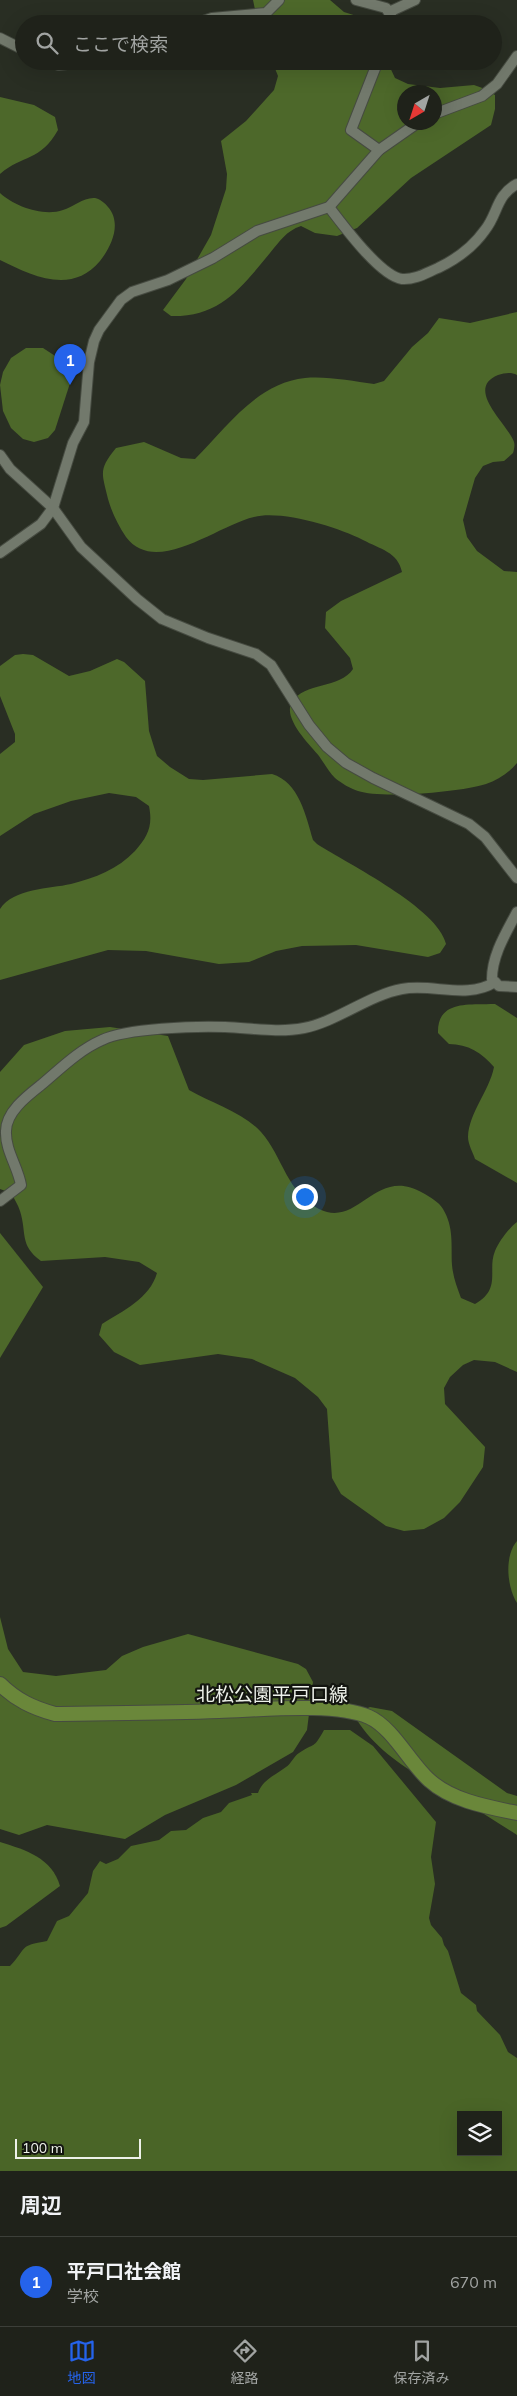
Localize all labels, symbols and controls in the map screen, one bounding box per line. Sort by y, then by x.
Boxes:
search box [15,15,502,70]
icon: search [33,29,61,57]
text: ここで検索 [73,32,168,56]
north arrow [397,85,442,130]
pin: 1 [54,344,86,385]
your location [292,1184,318,1210]
street label: 北松公園平戸口線 [196,1682,348,1706]
map controls [457,2111,502,2156]
button: layers [457,2111,502,2156]
scale bar [15,2136,141,2159]
text: 100 m [22,2139,63,2157]
text: 周辺 [20,2192,62,2218]
text: 平戸口社会館 [67,2259,181,2283]
text: 1 [31,2272,41,2292]
text: 670 m [450,2272,497,2292]
text: 学校 [67,2286,99,2306]
tab: 地図 [68,2337,96,2387]
tab: 経路 [231,2337,259,2387]
tab: 保存済み [394,2337,450,2387]

